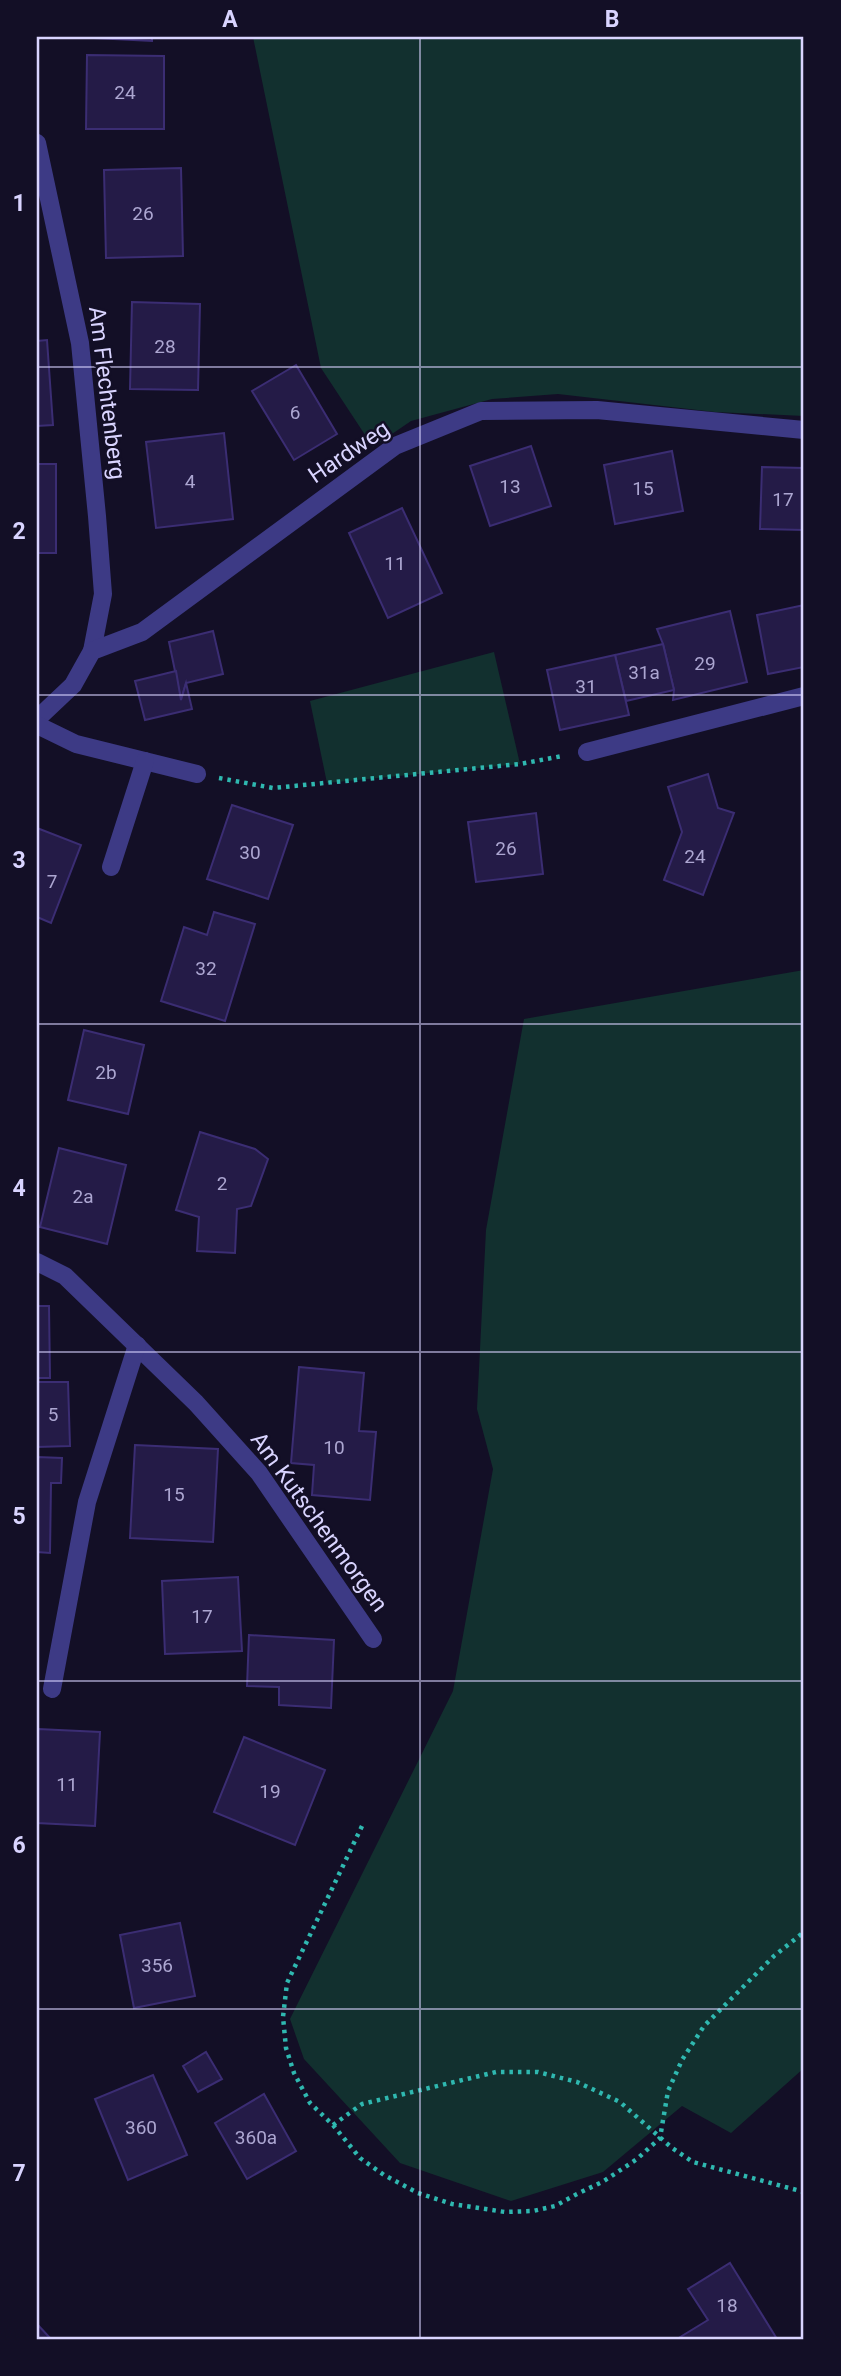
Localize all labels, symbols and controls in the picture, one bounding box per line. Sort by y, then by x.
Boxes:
text: A [222,6,238,33]
text: B [605,6,619,33]
house number: 24 [114,81,136,104]
text: 1 [12,190,26,217]
house number: 26 [132,202,154,225]
street label: Am Flechtenberg [83,305,131,481]
house number: 28 [154,335,176,358]
house number: 6 [290,401,300,424]
street label: Hardweg [303,415,395,489]
house number: 4 [185,470,196,493]
house number: 13 [499,475,521,498]
house number: 15 [632,477,654,500]
house number: 17 [772,488,794,511]
text: 2 [12,518,26,545]
house number: 11 [384,552,406,575]
house number: 29 [694,652,716,675]
house number: 31a [628,661,660,684]
house number: 31 [575,675,597,698]
house number: 26 [495,837,517,860]
house number: 30 [239,841,261,864]
house number: 24 [684,845,706,868]
text: 3 [12,847,26,874]
house number: 7 [47,870,57,893]
house number: 32 [195,957,217,980]
house number: 2b [95,1061,117,1084]
house number: 2 [217,1172,227,1195]
text: 4 [12,1175,26,1202]
house number: 2a [72,1185,94,1208]
house number: 5 [48,1403,58,1426]
street label: Am Kutschenmorgen [245,1427,393,1617]
house number: 10 [323,1436,345,1459]
house number: 15 [163,1483,185,1506]
text: 5 [12,1503,26,1530]
house number: 17 [191,1605,213,1628]
house number: 11 [56,1773,78,1796]
house number: 19 [259,1780,281,1803]
text: 6 [12,1832,26,1859]
house number: 356 [141,1954,173,1977]
house number: 360 [125,2116,157,2139]
house number: 360a [235,2126,277,2149]
text: 7 [12,2160,26,2187]
house number: 18 [716,2294,738,2317]

